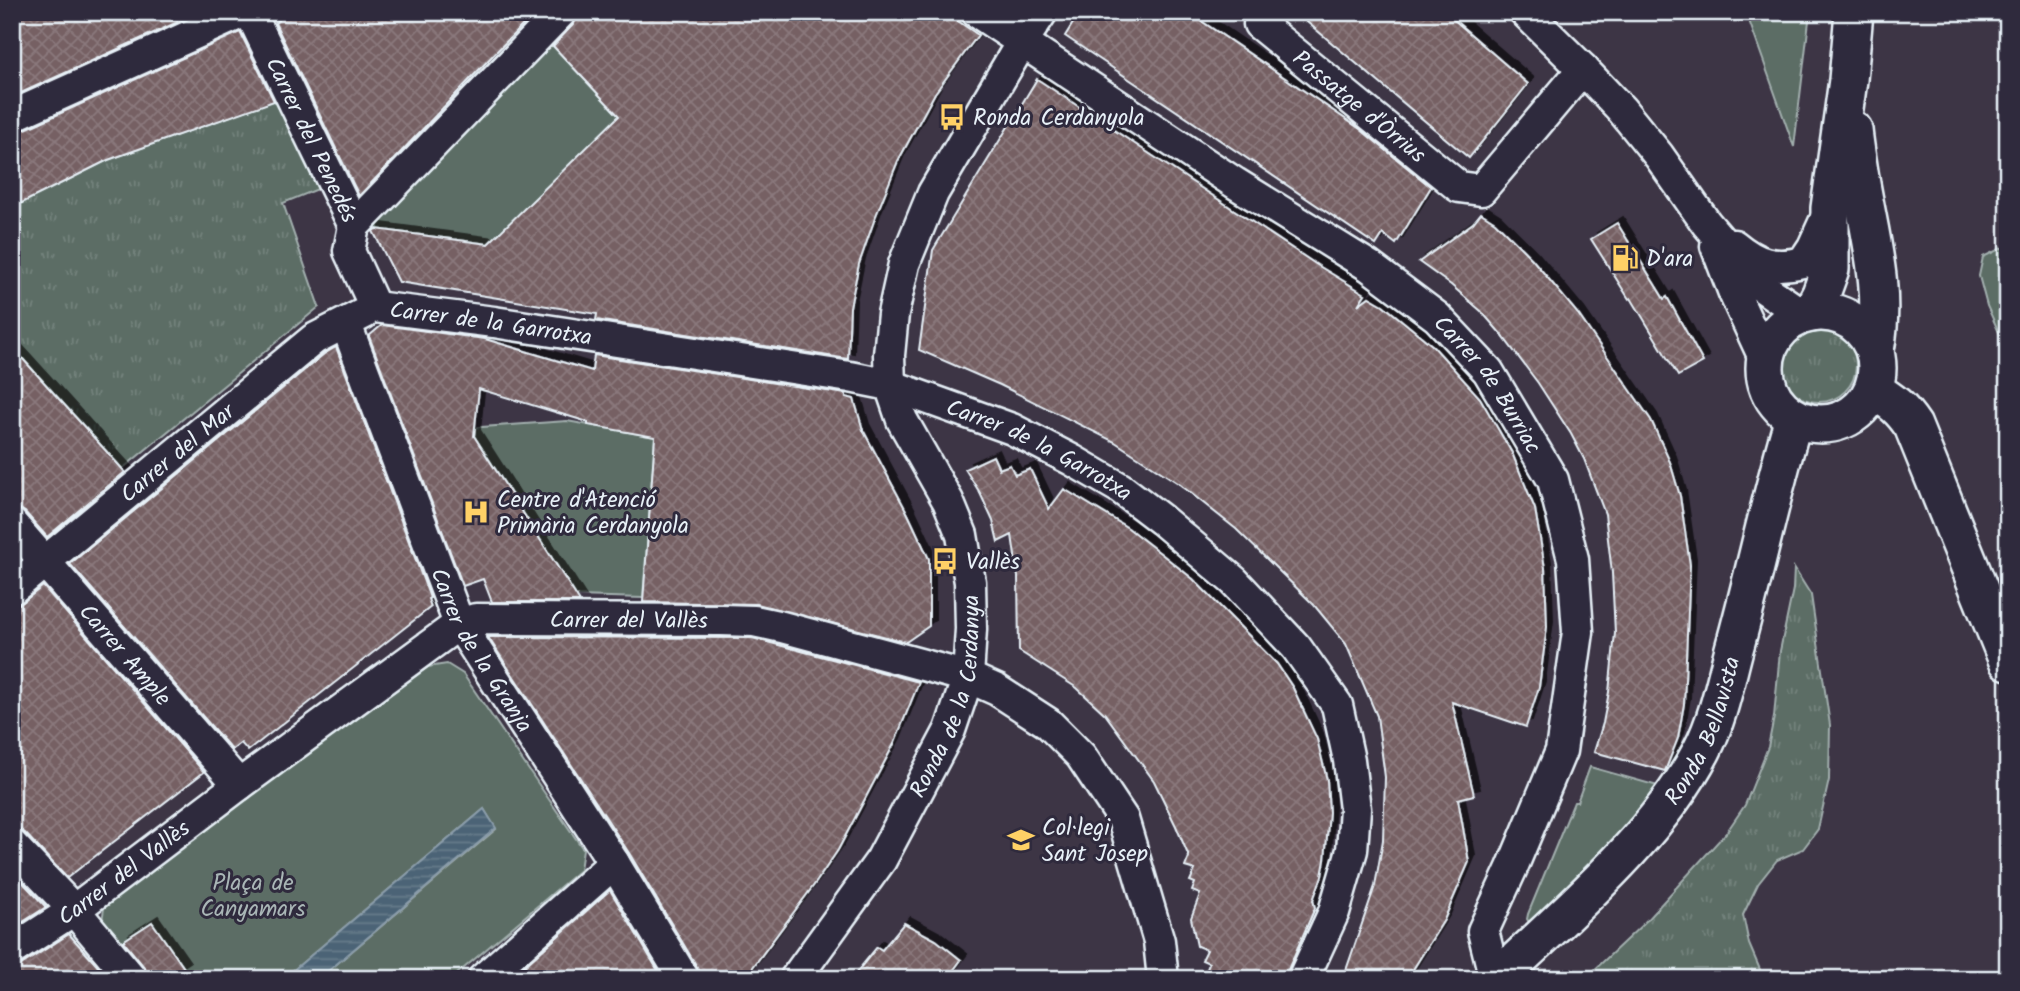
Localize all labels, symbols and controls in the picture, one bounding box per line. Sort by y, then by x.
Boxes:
street label: Passatge d'Òrrius [1284,42,1433,173]
street label: Carrer del Penedés [255,51,366,230]
place label: Ronda Cerdanyola [973,101,1145,137]
bus stop icon: Ronda Cerdanyola [937,102,967,132]
place label: D'ara [1646,242,1693,278]
fuel station icon: D'ara [1610,243,1640,273]
street label: Carrer de la Garrotxa [387,293,594,357]
street label: Carrer de Burriac [1424,307,1550,461]
street label: Carrer de la Garrotxa [941,391,1139,511]
street label: Carrer del Mar [113,395,245,513]
place label: Centre d'Atenció Primària Cerdanyola [497,483,689,545]
hospital icon: Centre d'Atenció Primària Cerdanyola [461,497,491,527]
place label: Vallès [966,545,1020,581]
bus stop icon: Vallès [930,546,960,576]
street label: Carrer de la Granja [419,563,541,741]
street label: Ronda de la Cerdanya [901,595,991,805]
street label: Carrer Ample [69,596,179,715]
street label: Carrer del Vallès [550,603,708,640]
street label: Ronda Bellavista [1656,653,1751,814]
place label: Col·legi Sant Josep [1042,811,1148,873]
street label: Carrer del Vallès [51,812,199,936]
school or university icon: Col·legi Sant Josep [1006,825,1036,855]
park label: Plaça de Canyamars [201,866,306,928]

